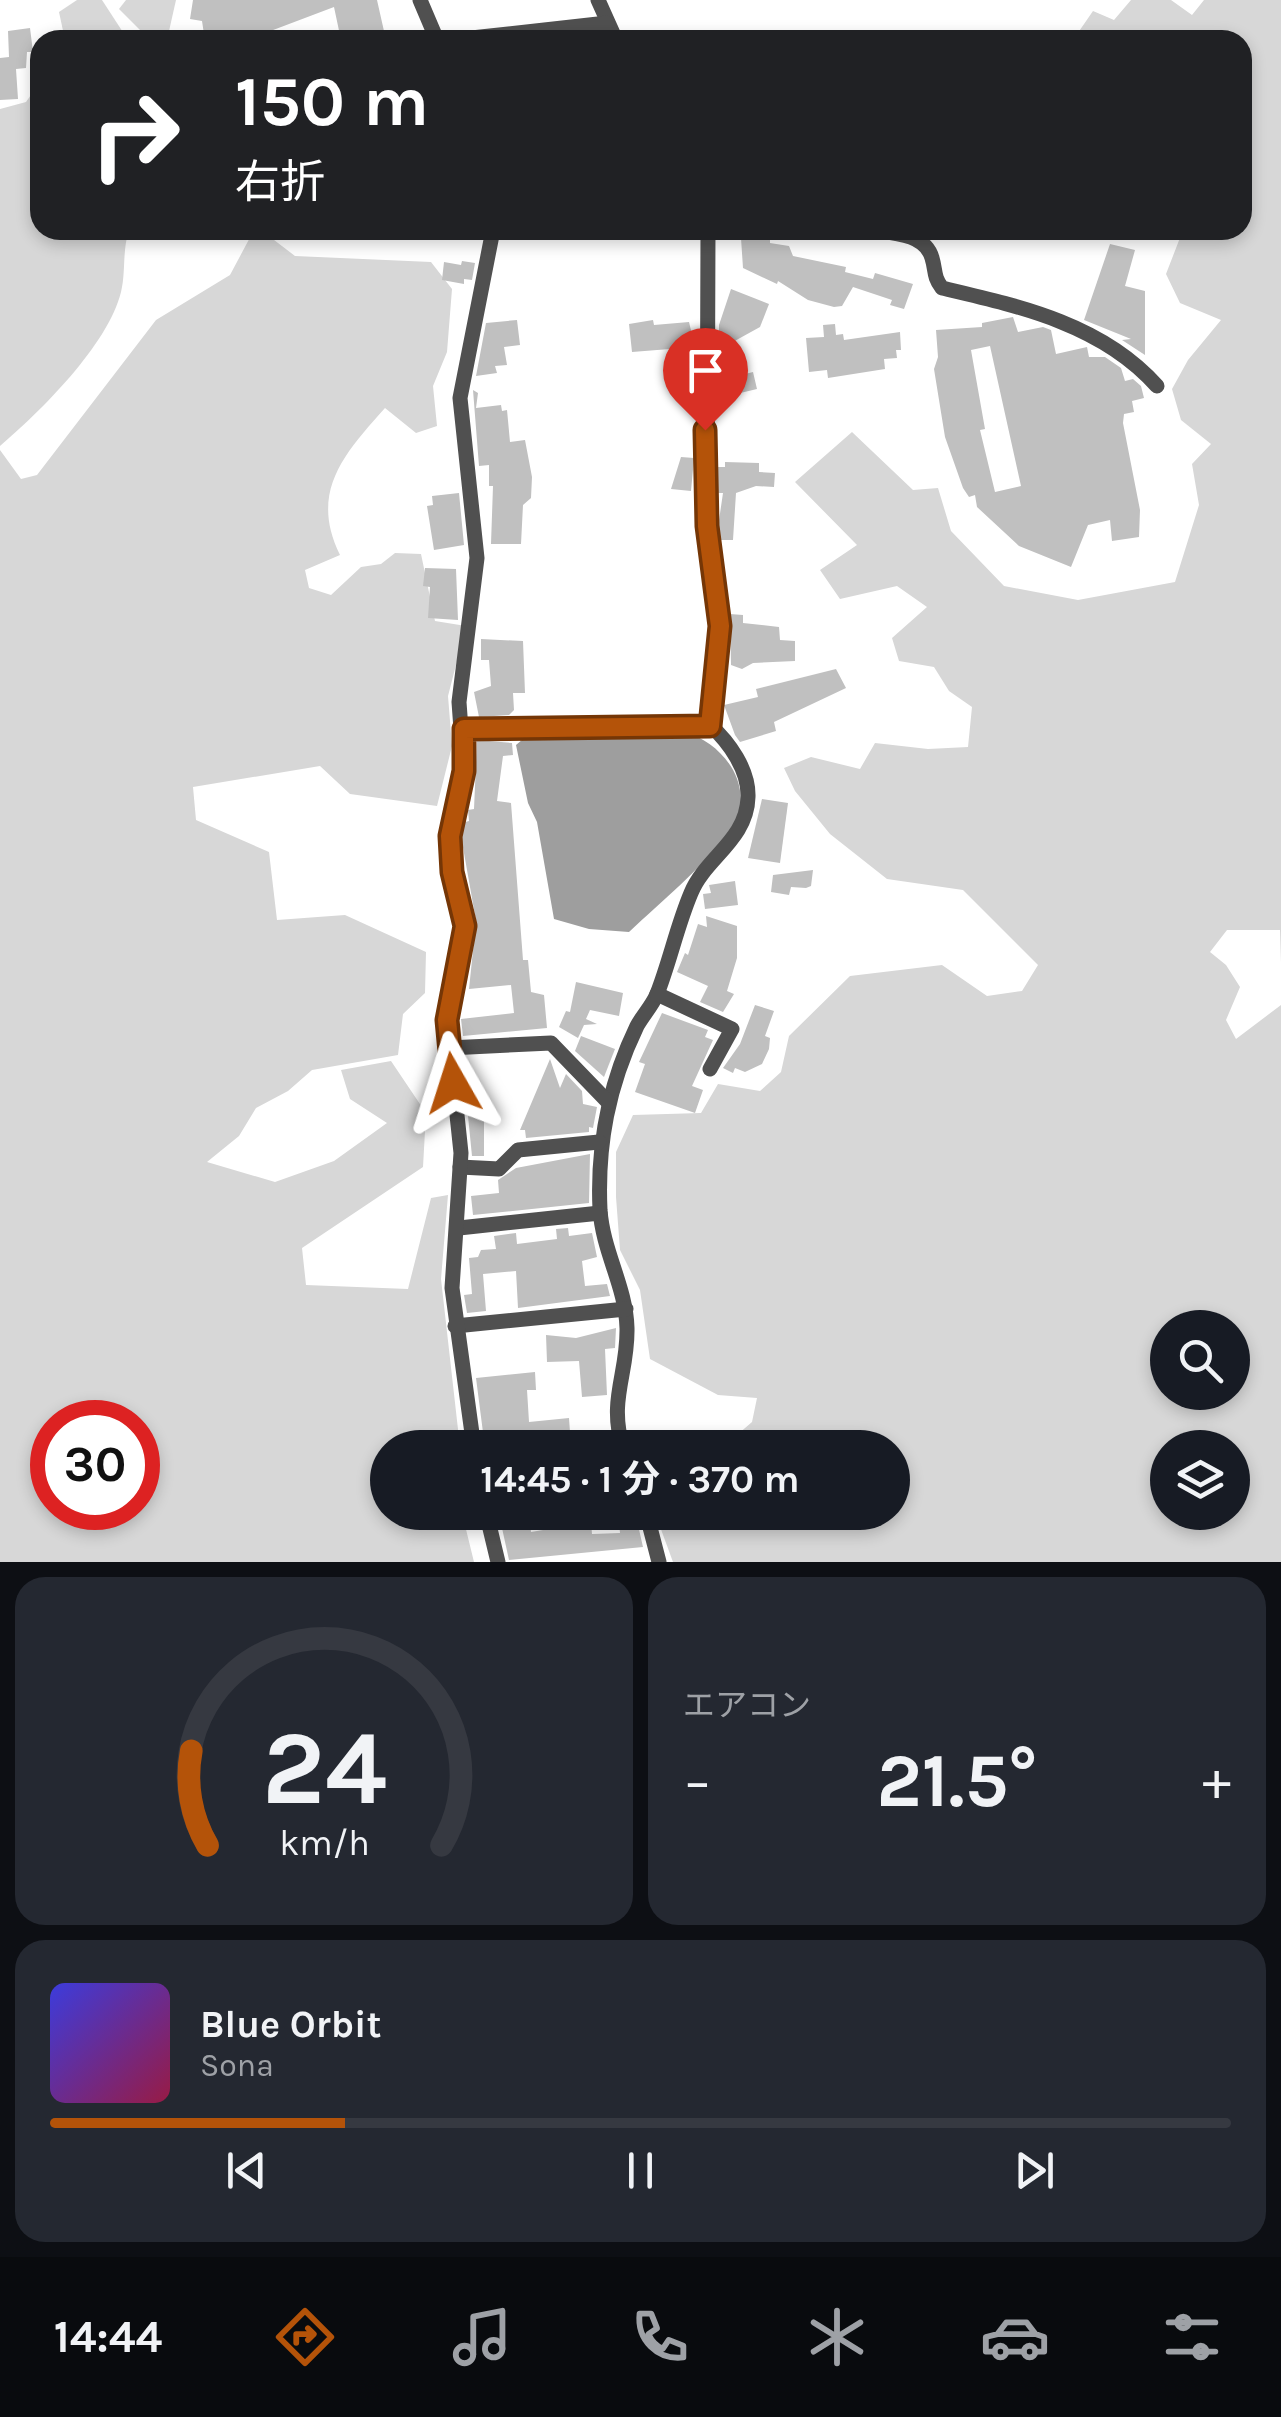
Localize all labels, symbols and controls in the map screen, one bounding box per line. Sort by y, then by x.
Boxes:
text: 150 m [235,61,429,143]
icon: right [70,70,200,200]
text: 右折 [235,156,325,208]
pin [663,328,748,431]
icon: arrive [678,343,733,398]
position arrow [401,1031,505,1135]
map controls [1150,1310,1250,1530]
button: search [1150,1310,1250,1410]
speed limit sign: 30 [30,1400,160,1530]
button: layers [1150,1430,1250,1530]
text: 14:45 · 1 分 · 370 m [480,1457,800,1502]
text: エアコン [683,1687,811,1724]
text: 24 [262,1708,386,1829]
text: 21.5° [876,1737,1038,1825]
text: − [683,1749,712,1813]
text: + [1202,1749,1231,1813]
text: km/h [279,1822,369,1864]
text: Blue Orbit [200,2002,381,2047]
text: Sona [200,2047,274,2084]
icon: previous [219,2143,274,2198]
icon: pause [613,2143,668,2198]
icon: next [1007,2143,1062,2198]
icon: directions [270,2302,340,2372]
icon: music [447,2302,517,2372]
icon: phone [625,2302,695,2372]
icon: climate [802,2302,872,2372]
icon: car [980,2302,1050,2372]
icon: filters [1157,2302,1227,2372]
text: 14:44 [54,2311,162,2363]

